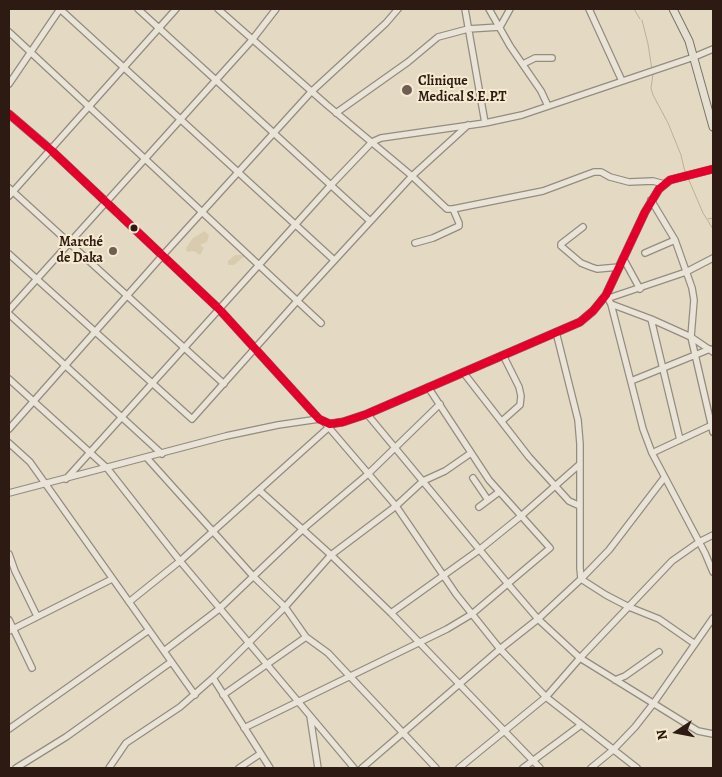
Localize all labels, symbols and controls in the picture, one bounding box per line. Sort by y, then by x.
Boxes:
place label: Clinique Medical S.E.P.T [418,74,507,106]
marker: Clinique Medical S.E.P.T [400,83,414,97]
unlabelled marker [129,223,139,233]
place label: Marché de Daka [56,235,103,268]
marker: Marché de Daka [107,245,119,257]
north arrow [652,707,702,757]
text: N [651,728,672,742]

